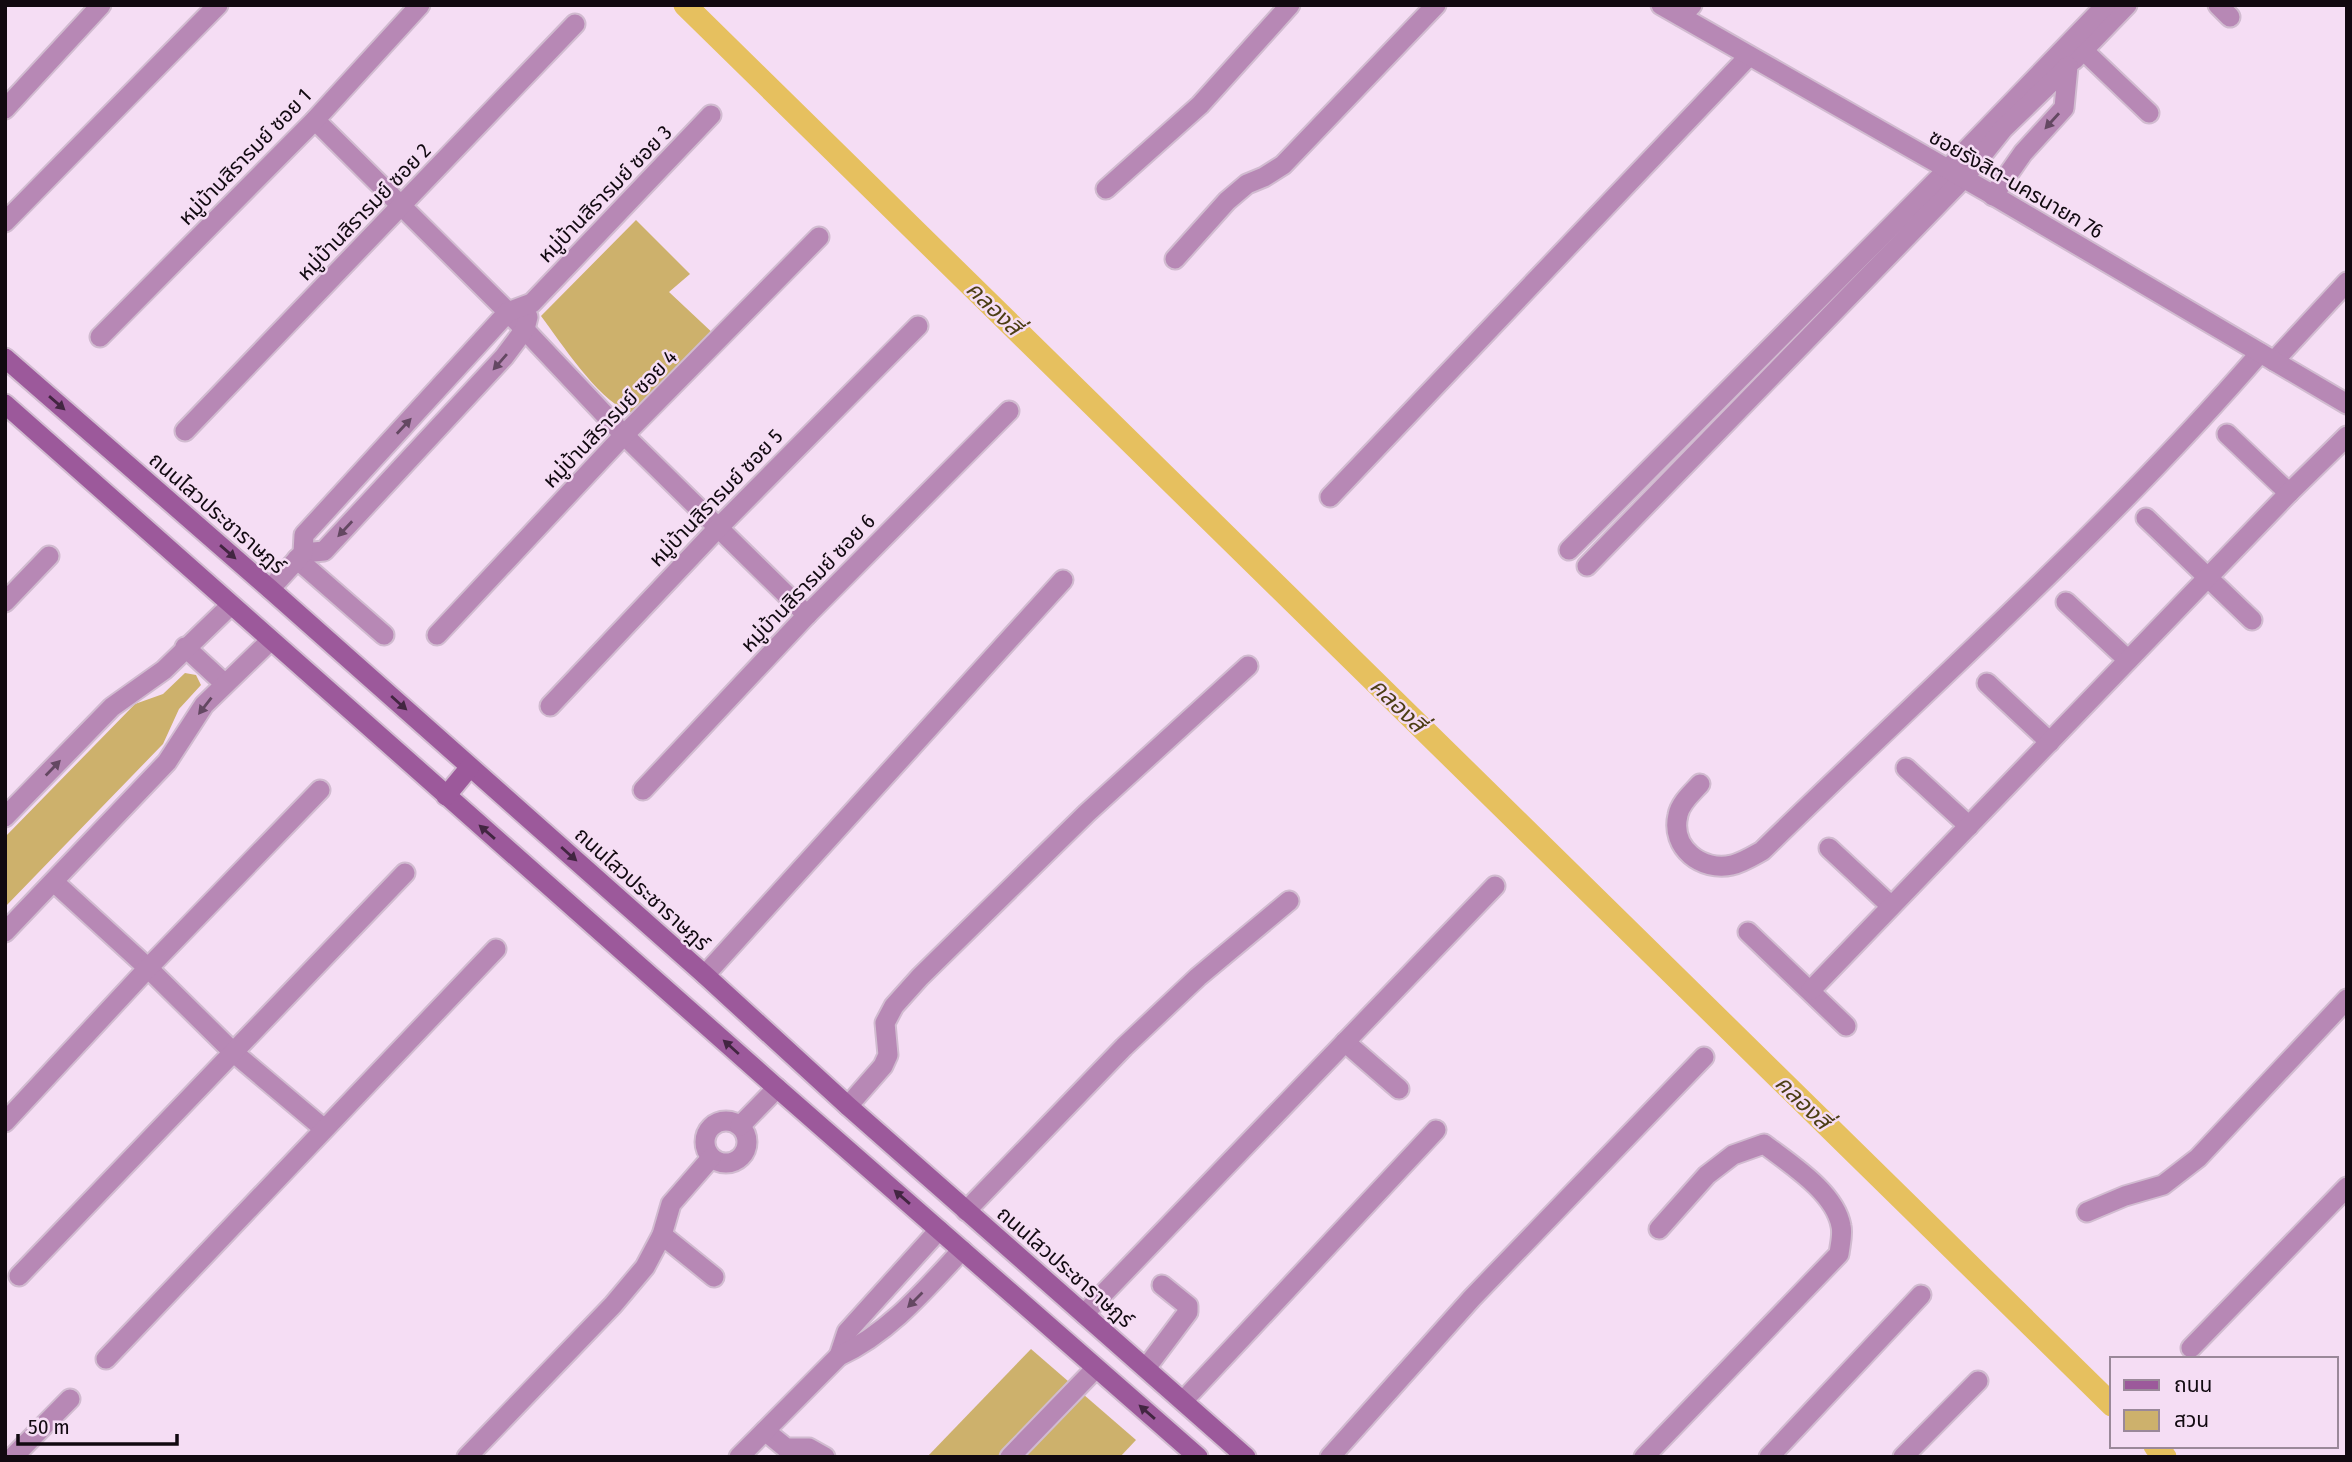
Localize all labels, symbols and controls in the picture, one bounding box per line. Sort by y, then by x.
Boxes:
street label: หมู่บ้านสิรารมย์ ซอย 1 [173,83,317,231]
one-way arrow [2044,112,2060,130]
street label: หมู่บ้านสิรารมย์ ซอย 3 [533,120,677,268]
street label: ซอยรังสิต-นครนายก 76 [1924,124,2108,244]
street label: หมู่บ้านสิรารมย์ ซอย 2 [292,138,436,286]
water label: คลองสี่ [961,274,1032,344]
street label: หมู่บ้านสิรารมย์ ซอย 4 [537,345,683,493]
one-way arrow [493,353,508,370]
one-way arrow [48,395,65,410]
one-way arrow [396,417,412,435]
street label: หมู่บ้านสิรารมย์ ซอย 5 [644,424,788,572]
street label: ถนนไสวประชาราษฎร์ [144,447,291,580]
street label: หมู่บ้านสิรารมย์ ซอย 6 [735,508,881,658]
one-way arrow [338,520,354,537]
one-way arrow [219,544,237,560]
water label: คลองสี่ [1365,671,1436,741]
one-way arrow [390,695,407,710]
one-way arrow [198,696,213,714]
one-way arrow [44,759,61,776]
street label: ถนนไสวประชาราษฎร์ [569,822,715,957]
one-way arrow [479,824,496,840]
one-way arrow [560,846,577,861]
one-way arrow [722,1039,740,1055]
water label: คลองสี่ [1770,1068,1841,1138]
one-way arrow [893,1189,911,1205]
street label: ถนนไสวประชาราษฎร์ [992,1201,1139,1334]
one-way arrow [907,1291,924,1307]
legend [2110,1357,2338,1448]
text: ถนน [2174,1372,2212,1398]
scale bar [18,1402,177,1446]
one-way arrow [1138,1405,1155,1420]
text: สวน [2174,1407,2209,1433]
text: 50 m [28,1414,70,1440]

